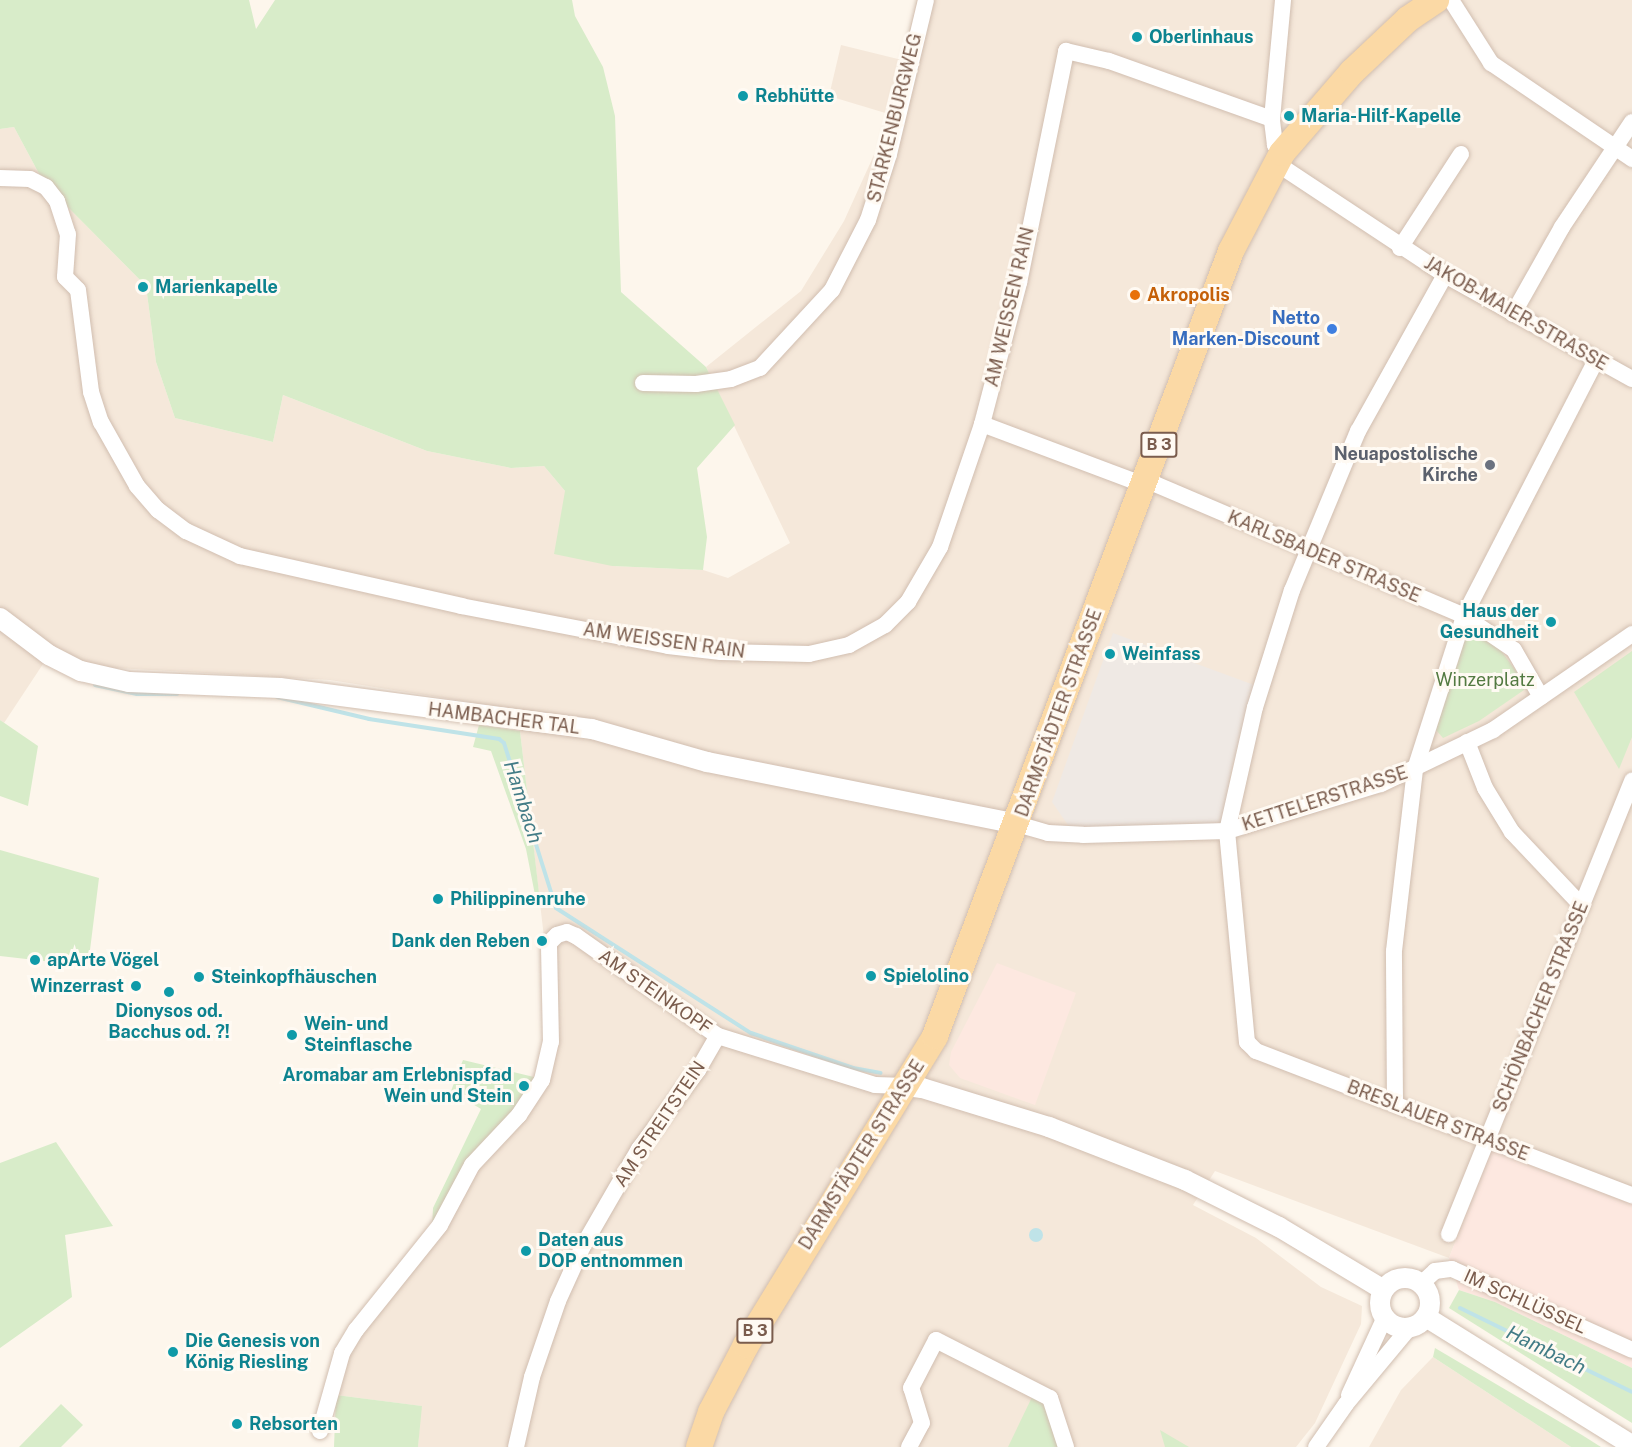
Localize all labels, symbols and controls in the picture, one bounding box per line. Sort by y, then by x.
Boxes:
place label: Oberlinhaus [1149,26,1254,48]
marker: Oberlinhaus [1130,30,1144,44]
street label: STARKENBURGWEG [864,31,926,205]
place label: Rebhütte [755,85,834,107]
marker: Rebhütte [736,89,750,103]
place label: Maria-Hilf-Kapelle [1301,105,1461,127]
marker: Maria-Hilf-Kapelle [1282,109,1296,123]
street label: AM WEISSEN RAIN [981,225,1039,389]
street label: JAKOB-MAIER-STRASSE [1420,252,1612,376]
place label: Marienkapelle [155,276,278,298]
marker: Marienkapelle [136,280,150,294]
place label: Akropolis [1147,284,1230,306]
marker: Akropolis [1128,288,1142,302]
place label: Netto Marken-Discount [1172,308,1320,350]
marker: Netto Marken-Discount [1325,322,1339,336]
road number: B 3 [1140,432,1178,458]
place label: Neuapostolische Kirche [1334,444,1478,486]
marker: Neuapostolische Kirche [1483,458,1497,472]
street label: KARLSBADER STRASSE [1224,506,1424,608]
place label: Haus der Gesundheit [1440,601,1539,644]
street label: DARMSTÄDTER STRASSE [1011,606,1107,820]
marker: Haus der Gesundheit [1544,615,1558,629]
street label: AM WEISSEN RAIN [581,619,747,663]
place label: Weinfass [1122,643,1201,665]
marker: Weinfass [1103,647,1117,661]
park label: Winzerplatz [1435,669,1535,691]
street label: HAMBACHER TAL [427,699,581,739]
water label: Hambach [498,758,548,846]
street label: KETTELERSTRASSE [1239,762,1411,836]
place label: Philippinenruhe [450,888,586,910]
marker: Philippinenruhe [431,892,445,906]
street label: SCHÖNBACHER STRASSE [1489,898,1593,1116]
place label: Dank den Reben [391,930,530,952]
marker: Dank den Reben [535,934,549,948]
street label: AM STEINKOPF [594,945,716,1039]
place label: apArte Vögel [47,949,159,971]
marker: apArte Vögel [28,953,42,967]
place label: Spielolino [883,965,969,987]
place label: Steinkopfhäuschen [211,966,377,988]
marker: Spielolino [864,969,878,983]
marker: Steinkopfhäuschen [192,970,206,984]
place label: Winzerrast [30,975,124,997]
marker: Winzerrast [129,979,143,993]
marker: Dionysos od. Bacchus od. ?! [162,985,176,999]
place label: Dionysos od. Bacchus od. ?! [108,1001,230,1044]
place label: Wein- und Steinflasche [304,1014,412,1056]
marker: Wein- und Steinflasche [285,1028,299,1042]
street label: DARMSTÄDTER STRASSE [795,1056,929,1254]
street label: AM STREITSTEIN [610,1057,710,1191]
place label: Aromabar am Erlebnispfad Wein und Stein [282,1065,512,1108]
street label: BRESLAUER STRASSE [1344,1076,1532,1166]
marker: Aromabar am Erlebnispfad Wein und Stein [517,1079,531,1093]
place label: Daten aus DOP entnommen [538,1230,683,1272]
marker: Daten aus DOP entnommen [519,1244,533,1258]
street label: IM SCHLÜSSEL [1460,1265,1590,1339]
road number: B 3 [736,1318,774,1344]
water label: Hambach [1502,1320,1590,1380]
place label: Die Genesis von König Riesling [185,1331,320,1374]
marker: Die Genesis von König Riesling [166,1345,180,1359]
place label: Rebsorten [249,1413,338,1435]
marker: Rebsorten [230,1417,244,1431]

